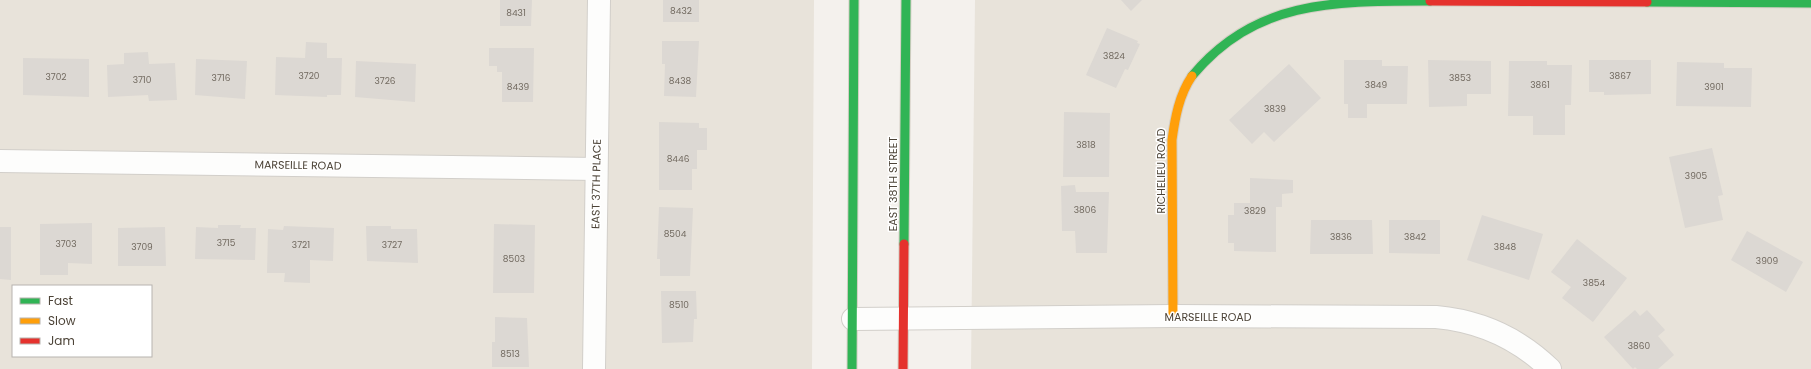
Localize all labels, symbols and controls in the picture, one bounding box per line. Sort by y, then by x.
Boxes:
house number: 8432 [670,5,692,17]
house number: 8431 [506,7,526,19]
house number: 3824 [1103,50,1125,62]
house number: 3720 [298,70,320,82]
house number: 3867 [1609,70,1631,82]
house number: 3702 [45,71,67,83]
house number: 3716 [212,72,231,84]
house number: 3853 [1449,72,1471,84]
house number: 3710 [133,74,152,86]
house number: 3726 [374,75,396,87]
house number: 8438 [669,75,691,87]
house number: 3849 [1365,79,1387,91]
house number: 3861 [1530,79,1550,91]
house number: 8439 [507,81,529,93]
house number: 3901 [1704,81,1724,93]
house number: 3839 [1264,103,1286,115]
street label: RICHELIEU ROAD [1153,128,1169,214]
street label: EAST 38TH STREET [885,137,901,231]
street label: EAST 37TH PLACE [587,139,605,229]
house number: 3818 [1076,139,1096,151]
house number: 8446 [667,153,690,165]
street label: MARSEILLE ROAD [254,156,342,174]
house number: 3905 [1685,170,1707,182]
house number: 3806 [1074,204,1096,216]
house number: 3829 [1244,205,1266,217]
house number: 8504 [664,228,687,240]
house number: 3836 [1330,231,1352,243]
house number: 3842 [1404,231,1426,243]
house number: 3715 [217,237,236,249]
house number: 3703 [55,238,77,250]
house number: 3721 [292,239,310,251]
house number: 3727 [382,239,402,251]
house number: 3709 [131,241,153,253]
house number: 3848 [1494,241,1516,253]
house number: 8503 [503,253,525,265]
house number: 3909 [1756,255,1778,267]
house number: 3854 [1583,277,1605,289]
legend [12,285,152,357]
text: Fast [48,292,73,309]
house number: 8510 [669,299,689,311]
street label: MARSEILLE ROAD [1165,309,1252,325]
text: Slow [48,312,76,329]
text: Jam [48,332,75,349]
house number: 3860 [1628,340,1651,352]
house number: 8513 [500,348,520,360]

